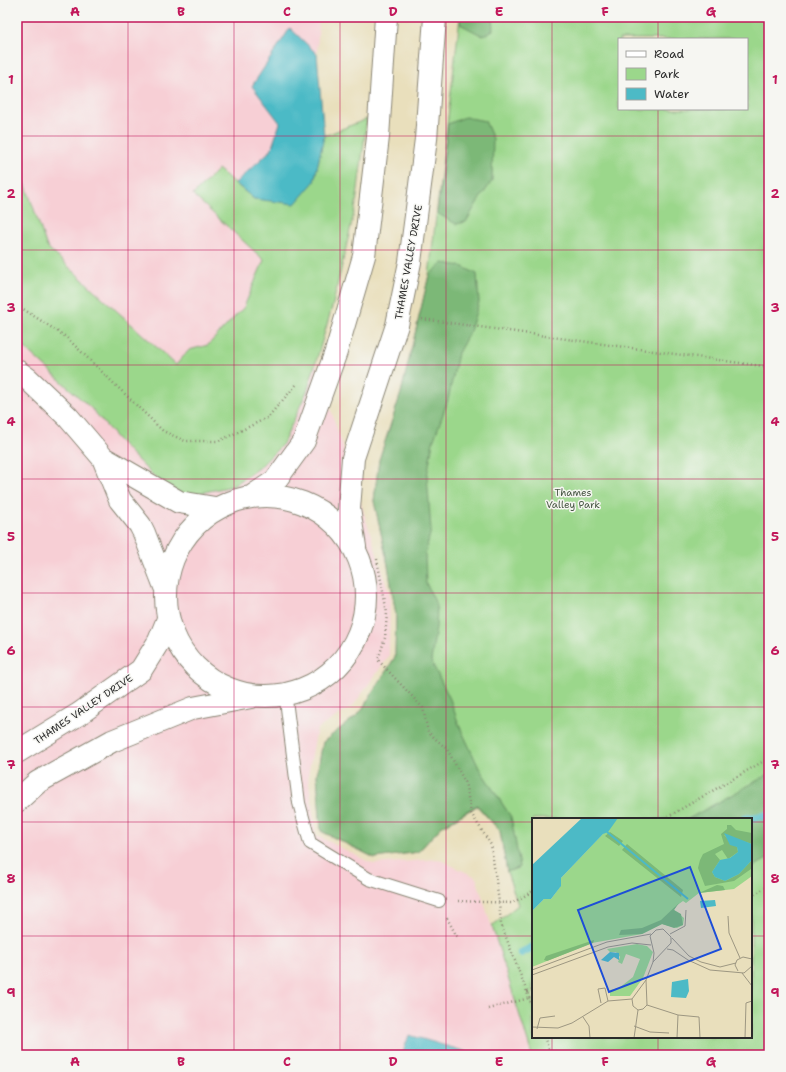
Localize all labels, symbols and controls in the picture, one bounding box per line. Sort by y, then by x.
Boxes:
text: A [70,3,80,20]
text: B [177,3,185,20]
text: C [283,3,291,20]
text: D [388,3,398,20]
text: E [495,3,504,20]
text: F [601,3,609,20]
text: G [706,3,717,20]
legend [618,38,748,110]
text: Road [654,46,685,62]
text: Park [654,66,680,82]
text: 1 [8,71,14,88]
text: 1 [772,71,778,88]
text: Water [654,86,690,102]
text: 2 [6,185,16,202]
text: 2 [770,185,780,202]
street label: THAMES VALLEY DRIVE [392,204,425,321]
text: 3 [6,299,16,316]
text: 3 [770,299,780,316]
text: 4 [6,413,16,430]
text: 4 [770,413,780,430]
park label: Thames Valley Park [546,486,600,511]
text: 5 [7,528,15,545]
text: 5 [771,528,779,545]
text: 6 [6,642,16,659]
text: 6 [770,642,780,659]
street label: THAMES VALLEY DRIVE [31,671,135,747]
text: 7 [6,756,16,773]
text: 7 [770,756,780,773]
inset map [532,818,752,1038]
text: 8 [6,870,16,887]
text: 8 [770,870,780,887]
text: 9 [6,984,16,1001]
text: 9 [770,984,780,1001]
text: A [70,1053,80,1070]
text: B [177,1053,185,1070]
text: C [283,1053,291,1070]
text: D [388,1053,398,1070]
text: E [495,1053,504,1070]
text: F [601,1053,609,1070]
text: G [706,1053,717,1070]

